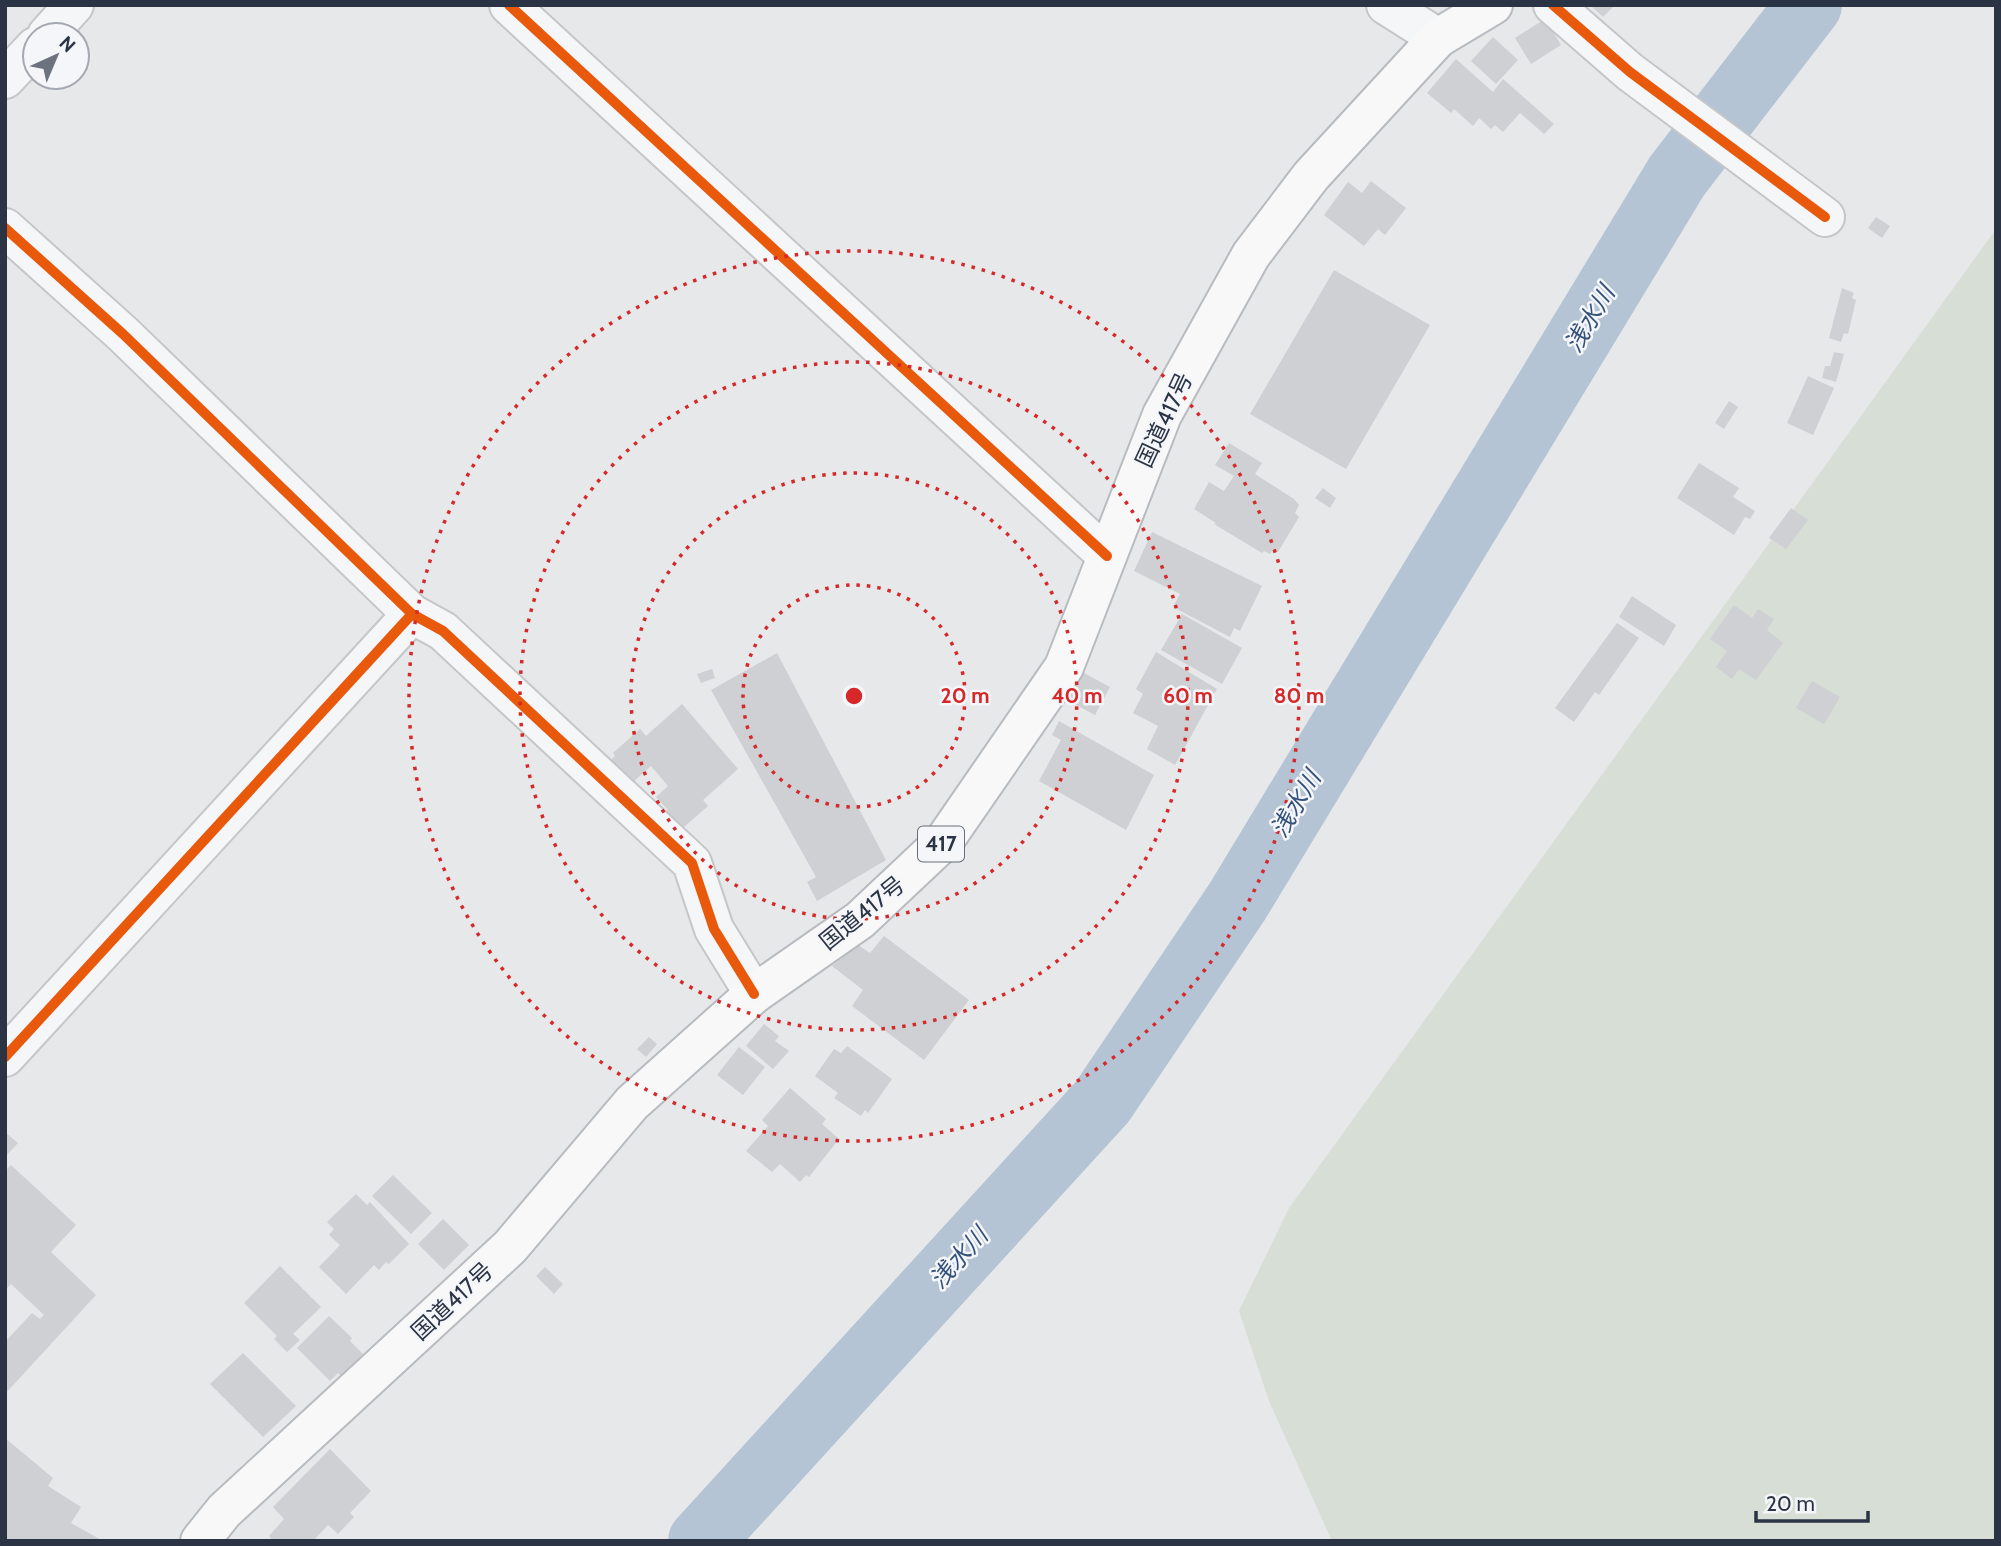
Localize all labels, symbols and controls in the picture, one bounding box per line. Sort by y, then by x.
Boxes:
north arrow [21,21,91,91]
text: N [55,31,80,57]
water label: 浅水川 [1559,278,1622,357]
street label: 国道417号 [1130,368,1198,472]
text: 20 m [941,683,989,708]
text: 40 m [1052,683,1102,708]
text: 60 m [1163,683,1213,708]
text: 80 m [1274,683,1324,708]
centre of rings [842,684,866,708]
water label: 浅水川 [1265,763,1328,842]
road number: 417 [918,826,964,862]
street label: 国道417号 [814,870,910,956]
water label: 浅水川 [924,1219,996,1294]
street label: 国道417号 [405,1256,499,1346]
scale bar [1756,1480,1868,1524]
text: 20 m [1766,1491,1815,1516]

